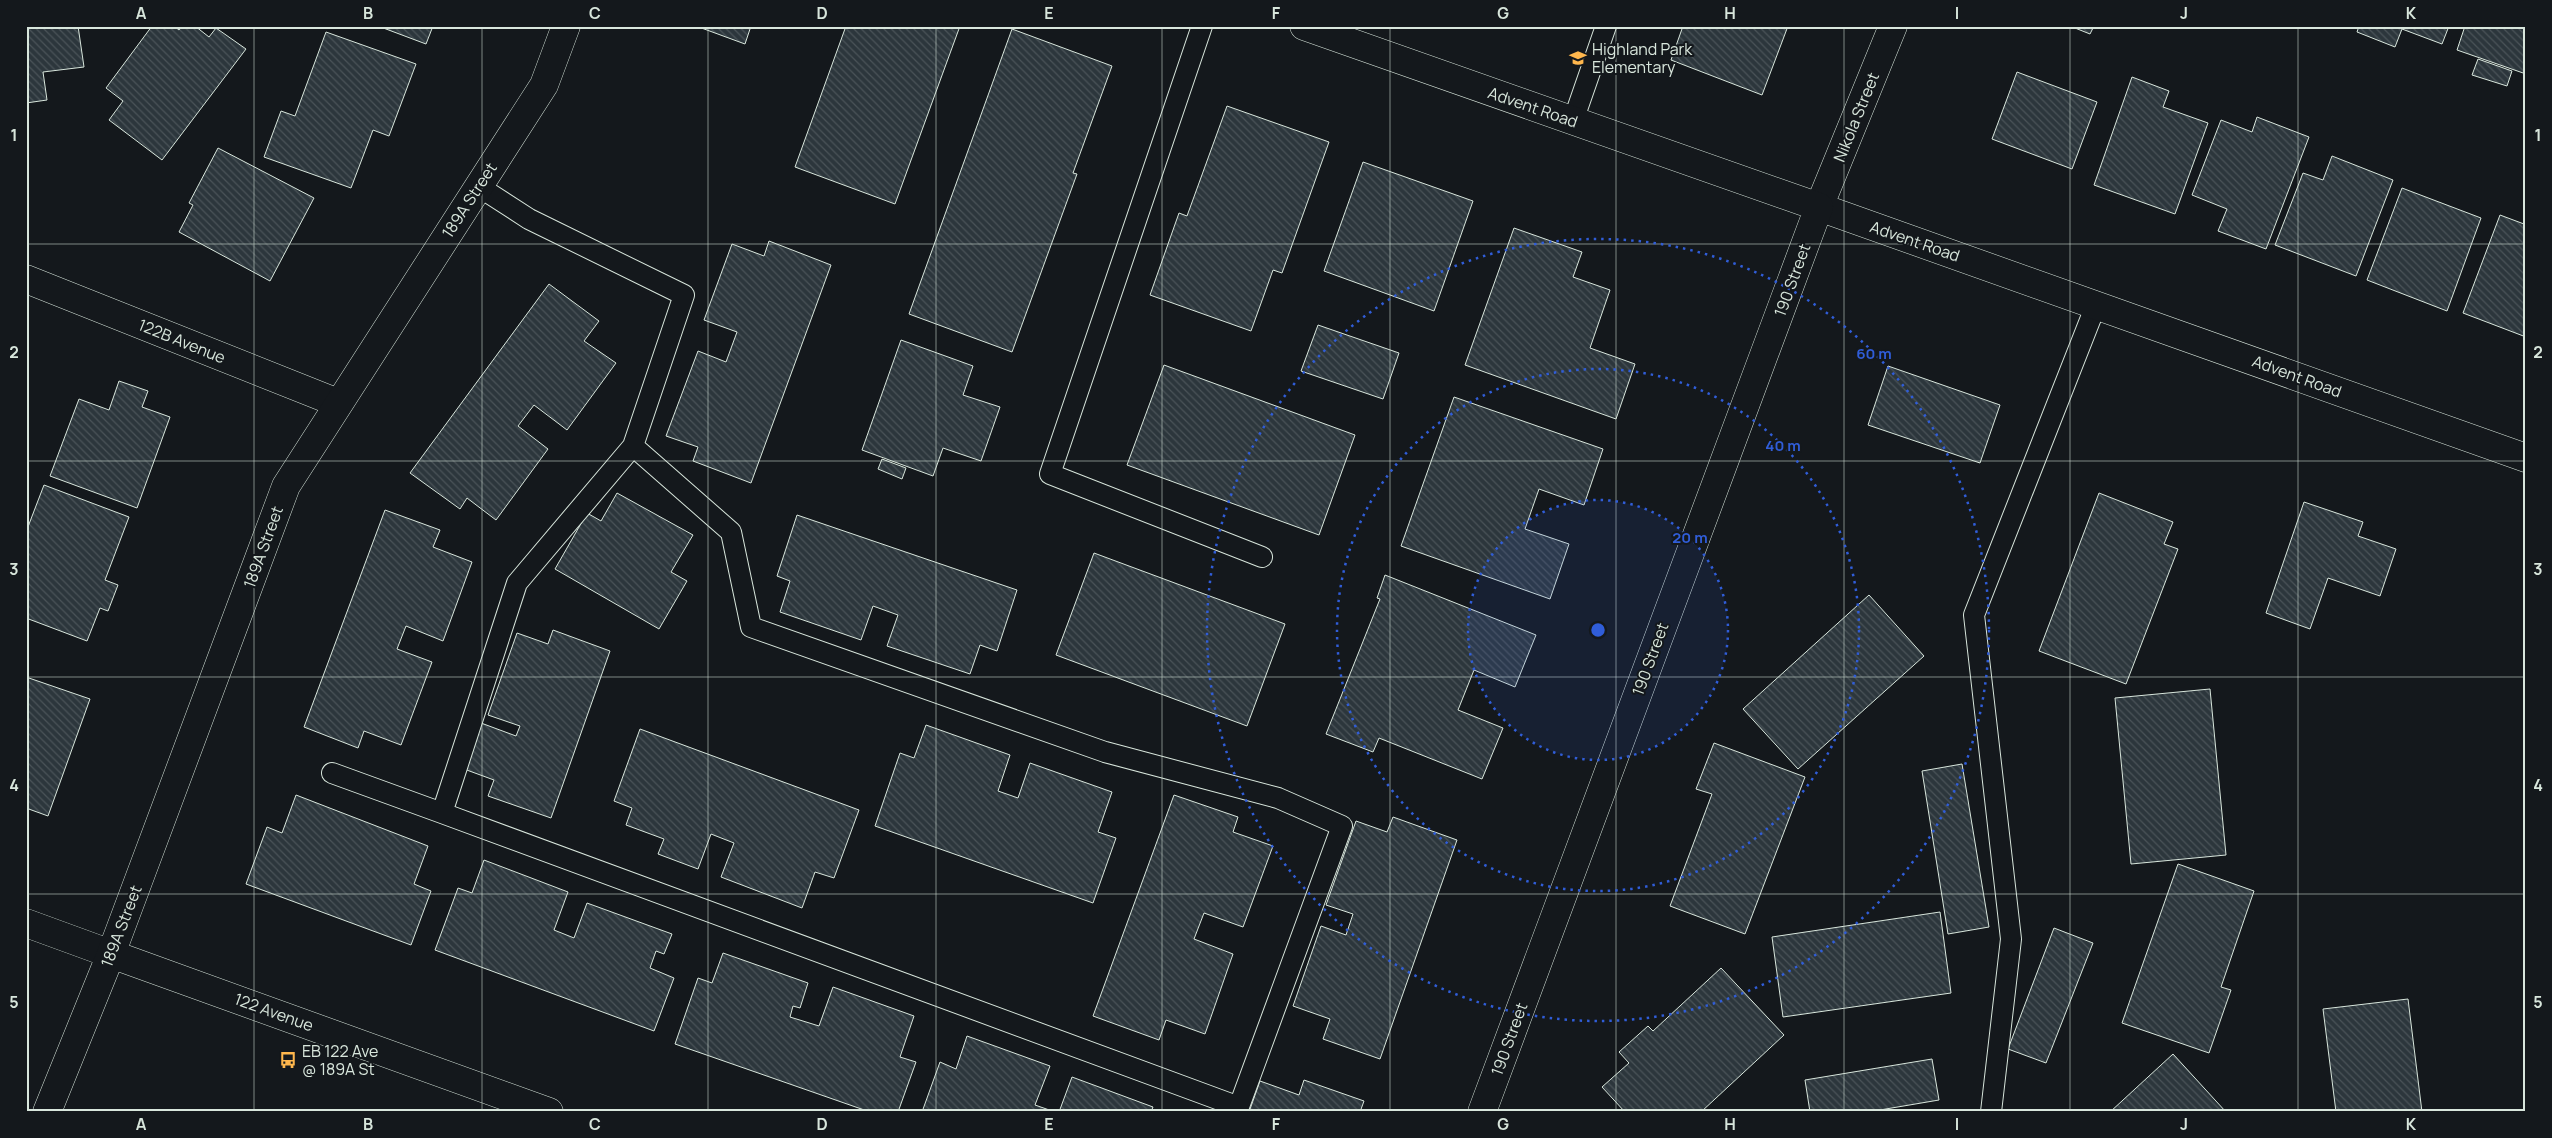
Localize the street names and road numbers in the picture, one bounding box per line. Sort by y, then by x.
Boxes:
street label: Nikola Street [1828,69,1884,165]
street label: Advent Road [1485,81,1581,133]
street label: 189A Street [436,158,502,242]
street label: Advent Road [1867,215,1963,267]
street label: 190 Street [1769,240,1815,320]
street label: 122B Avenue [135,314,229,368]
street label: Advent Road [2249,350,2345,402]
street label: 189A Street [238,503,288,591]
street label: 190 Street [1627,619,1673,699]
street label: 189A Street [95,882,147,970]
street label: 122 Avenue [231,988,317,1036]
street label: 190 Street [1486,999,1532,1079]

